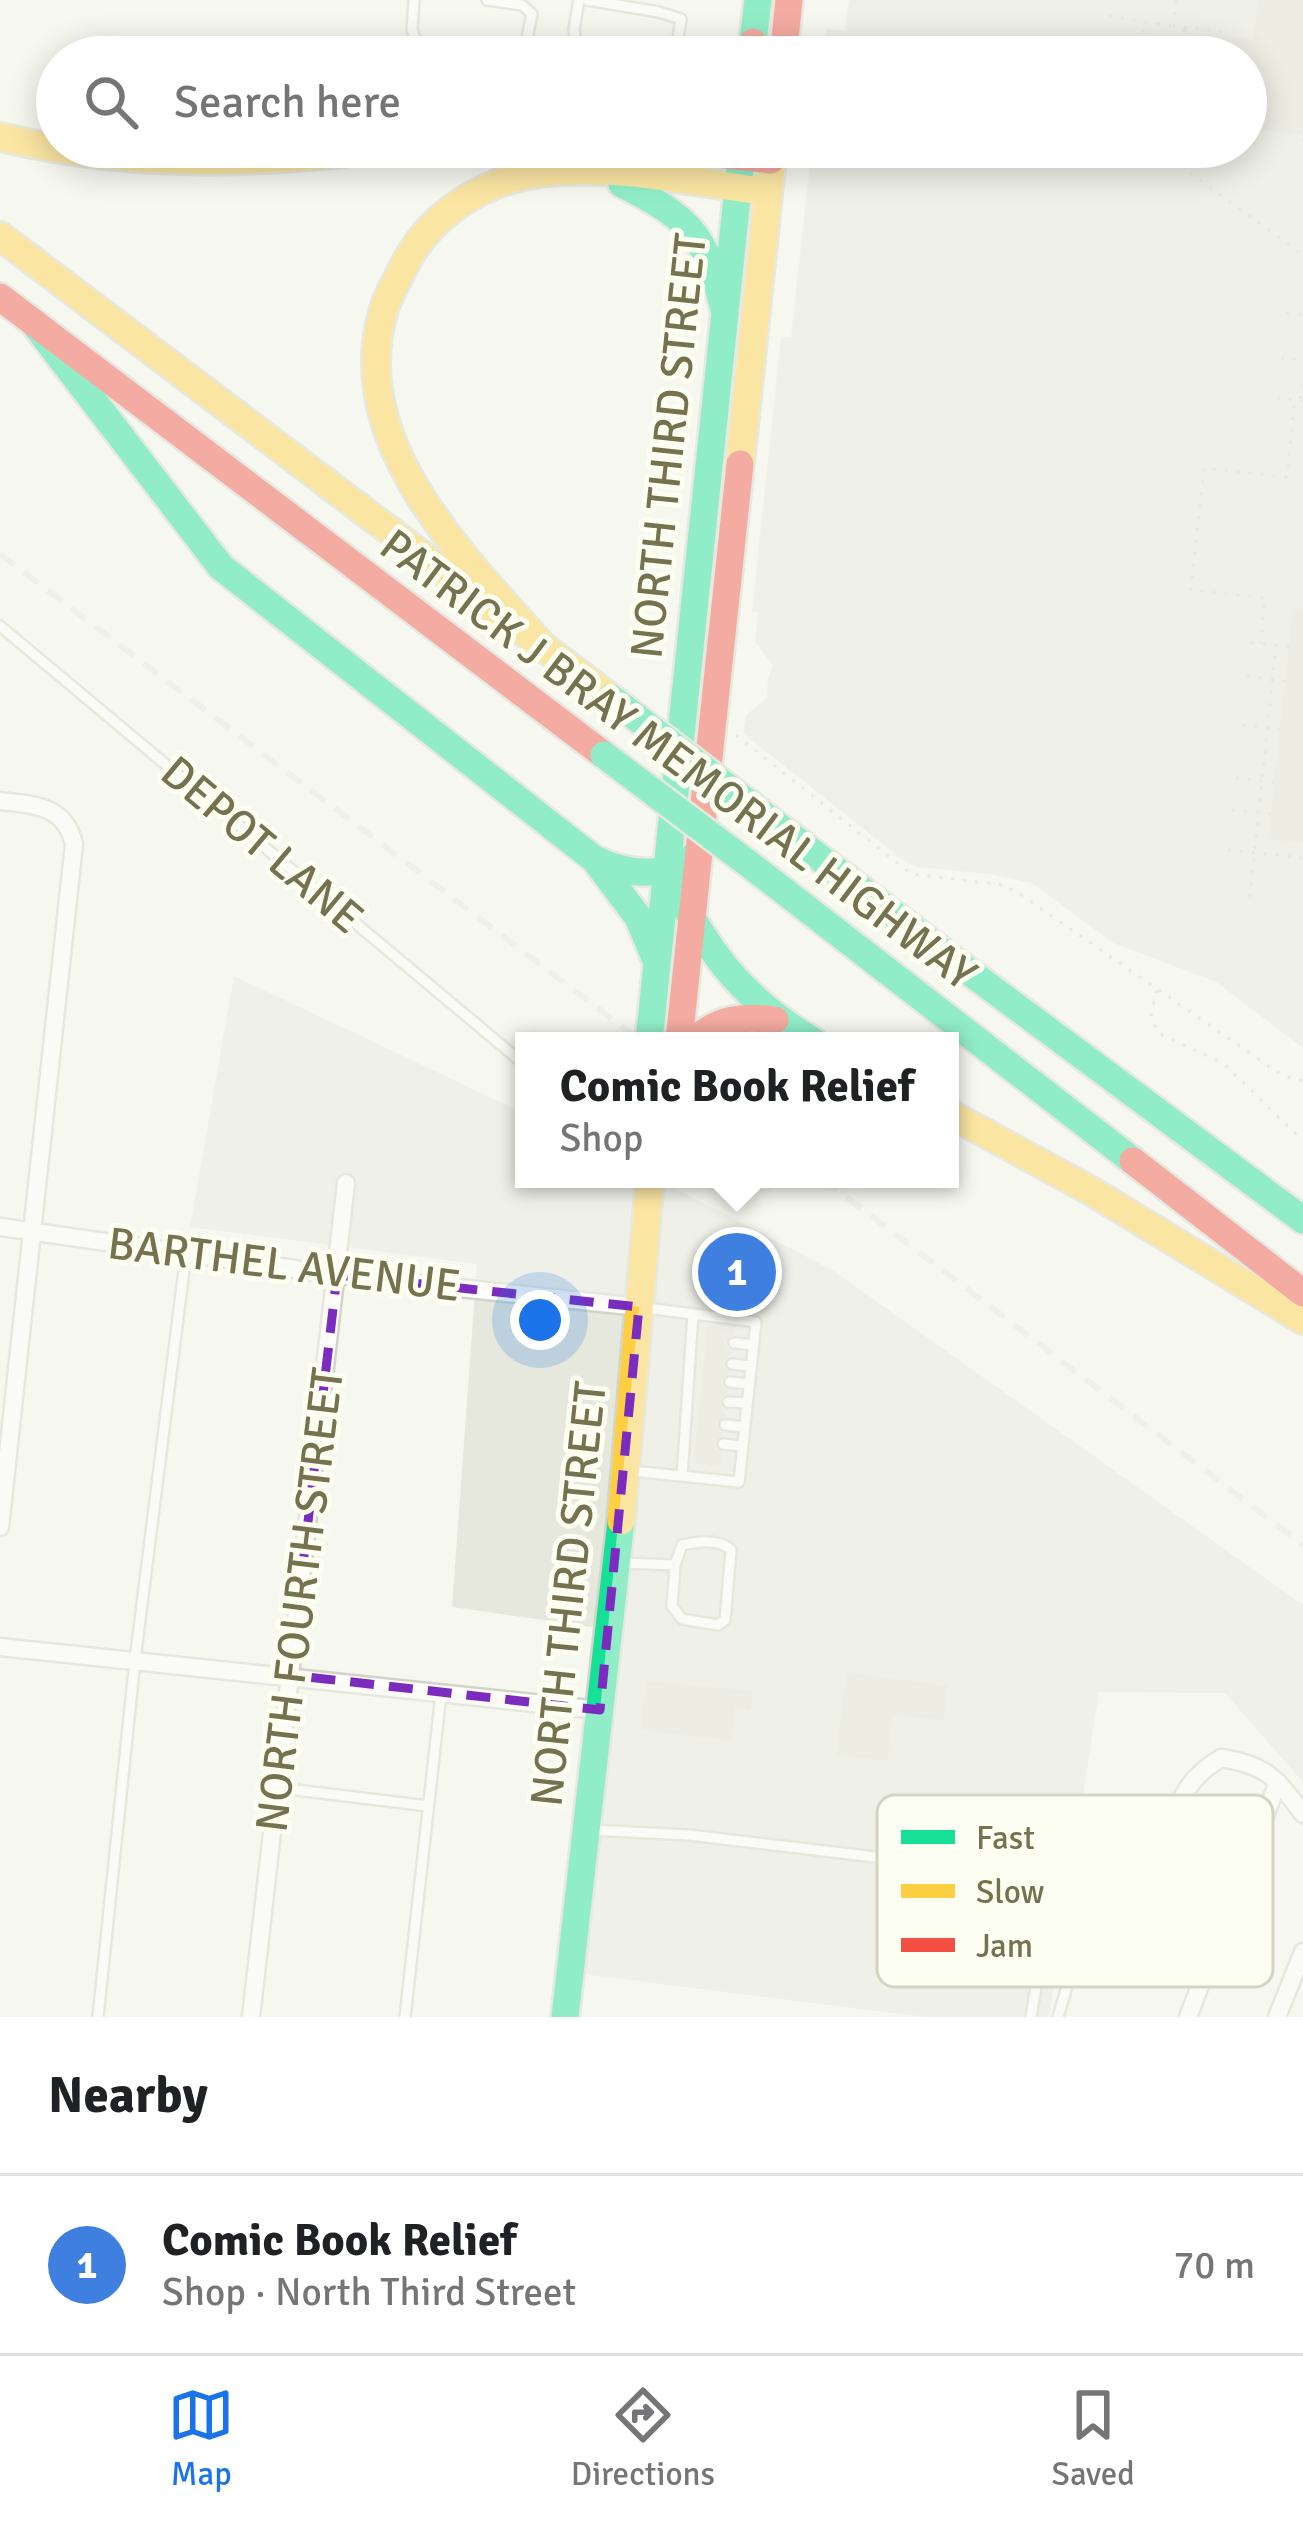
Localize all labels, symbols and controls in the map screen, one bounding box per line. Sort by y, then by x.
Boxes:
search box [36,36,1267,168]
icon: search [78,69,144,135]
text: Search here [174,75,401,130]
street label: NORTH THIRD STREET [619,231,719,661]
street label: PATRICK J BRAY MEMORIAL HIGHWAY [369,518,987,1002]
street label: DEPOT LANE [150,744,374,946]
popup [515,1032,959,1188]
text: Comic Book Relief [560,1059,914,1114]
text: Shop [560,1114,644,1162]
street label: BARTHEL AVENUE [105,1216,463,1314]
pin: 1 [698,1227,776,1317]
your location [510,1290,570,1350]
street label: NORTH FOURTH STREET [244,1365,356,1835]
street label: NORTH THIRD STREET [519,1379,619,1809]
legend [877,1795,1273,1987]
text: Fast [976,1818,1035,1859]
text: Slow [976,1872,1045,1913]
text: Jam [976,1926,1033,1967]
text: Nearby [48,2064,208,2127]
text: Comic Book Relief [162,2213,517,2268]
text: 1 [76,2241,98,2289]
text: 70 m [1173,2241,1255,2289]
text: Shop · North Third Street [162,2268,576,2316]
tab: Map [168,2382,234,2495]
tab: Directions [571,2382,715,2495]
tab: Saved [1052,2382,1135,2495]

